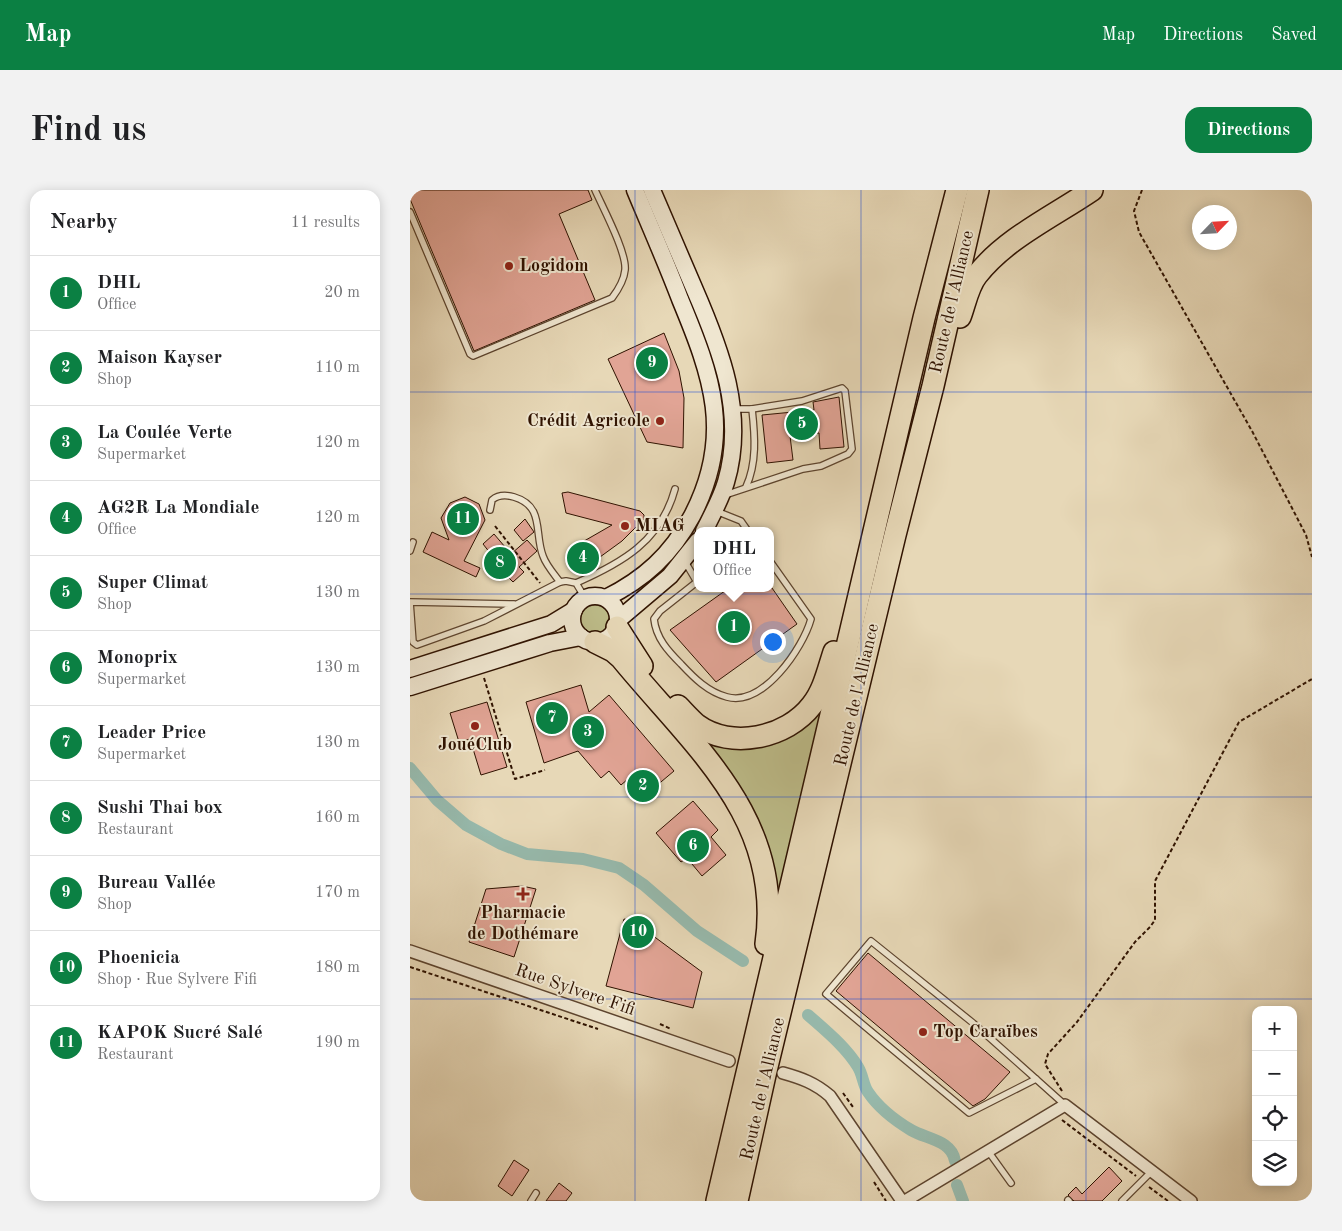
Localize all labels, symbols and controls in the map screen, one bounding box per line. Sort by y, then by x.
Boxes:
text: Map [25,23,72,47]
text: Map [1102,26,1135,44]
text: Directions [1163,26,1243,44]
text: Saved [1271,26,1317,44]
button: Directions [1185,107,1312,153]
text: Find us [30,113,146,148]
north arrow [1192,205,1237,250]
text: Nearby [50,212,118,233]
text: 11 results [291,215,360,231]
street label: Route de l'Alliance [927,229,977,375]
place label: Logidom [519,257,589,275]
marker: Logidom [503,260,515,272]
text: DHL [97,274,140,293]
text: 1 [61,285,71,301]
text: 20 m [324,285,360,301]
text: Office [97,297,136,313]
pin: 9 [636,344,668,382]
text: Maison Kayser [97,349,222,368]
text: 2 [61,360,71,376]
text: 110 m [315,360,360,376]
text: Shop [97,372,132,388]
pin: 5 [786,405,818,443]
place label: Crédit Agricole [527,412,650,430]
marker: Crédit Agricole [654,415,666,427]
text: La Coulée Verte [97,424,232,443]
text: 3 [61,435,71,451]
text: 120 m [315,435,360,451]
text: Supermarket [97,447,186,463]
text: AG2R La Mondiale [97,499,259,518]
pin: 11 [447,500,479,538]
text: 4 [61,510,71,526]
text: 120 m [315,510,360,526]
place label: MIAG [635,517,685,535]
marker: MIAG [619,520,631,532]
text: Office [97,522,136,538]
popup [694,527,774,592]
pin: 4 [567,539,599,577]
text: DHL [712,540,756,559]
pin: 8 [484,544,516,582]
text: Office [712,563,752,579]
text: Super Climat [97,574,208,593]
text: 5 [61,585,71,601]
text: 130 m [315,585,360,601]
text: Shop [97,597,132,613]
pin: 1 [718,608,750,646]
street label: Route de l'Alliance [832,622,882,768]
your location [760,629,786,655]
text: Monoprix [97,649,178,668]
text: 6 [61,660,71,676]
text: 130 m [315,660,360,676]
text: Supermarket [97,672,186,688]
pin: 7 [536,699,568,737]
pin: 3 [572,713,604,751]
marker: JouéClub [469,720,481,732]
text: Leader Price [97,724,206,743]
text: 7 [61,735,71,751]
text: 130 m [315,735,360,751]
place label: JouéClub [438,736,512,754]
text: Supermarket [97,747,186,763]
pin: 2 [627,767,659,805]
text: Sushi Thai box [97,799,223,818]
text: 8 [61,810,71,826]
text: 160 m [315,810,360,826]
text: Restaurant [97,822,174,838]
pin: 6 [677,827,709,865]
text: Bureau Vallée [97,874,216,893]
text: 9 [61,885,71,901]
text: 170 m [315,885,360,901]
marker: Pharmacie de Dothémare [517,888,529,900]
text: Shop [97,897,132,913]
place label: Pharmacie de Dothémare [467,904,579,943]
pin: 10 [622,913,654,951]
text: Phoenicia [97,949,180,968]
text: 10 [57,960,75,976]
text: 180 m [315,960,360,976]
street label: Rue Sylvere Fifi [513,961,637,1019]
text: Shop · Rue Sylvere Fifi [97,972,257,988]
map controls [1252,1006,1297,1186]
button: + [1252,1006,1297,1051]
street label: Route de l'Alliance [738,1016,788,1162]
place label: Top Caraïbes [933,1023,1038,1041]
text: KAPOK Sucré Salé [97,1024,263,1043]
marker: Top Caraïbes [917,1026,929,1038]
text: 11 [57,1035,75,1051]
text: 190 m [315,1035,360,1051]
text: Restaurant [97,1047,174,1063]
button: − [1252,1051,1297,1096]
button: locate [1252,1096,1297,1141]
button: layers [1252,1141,1297,1186]

